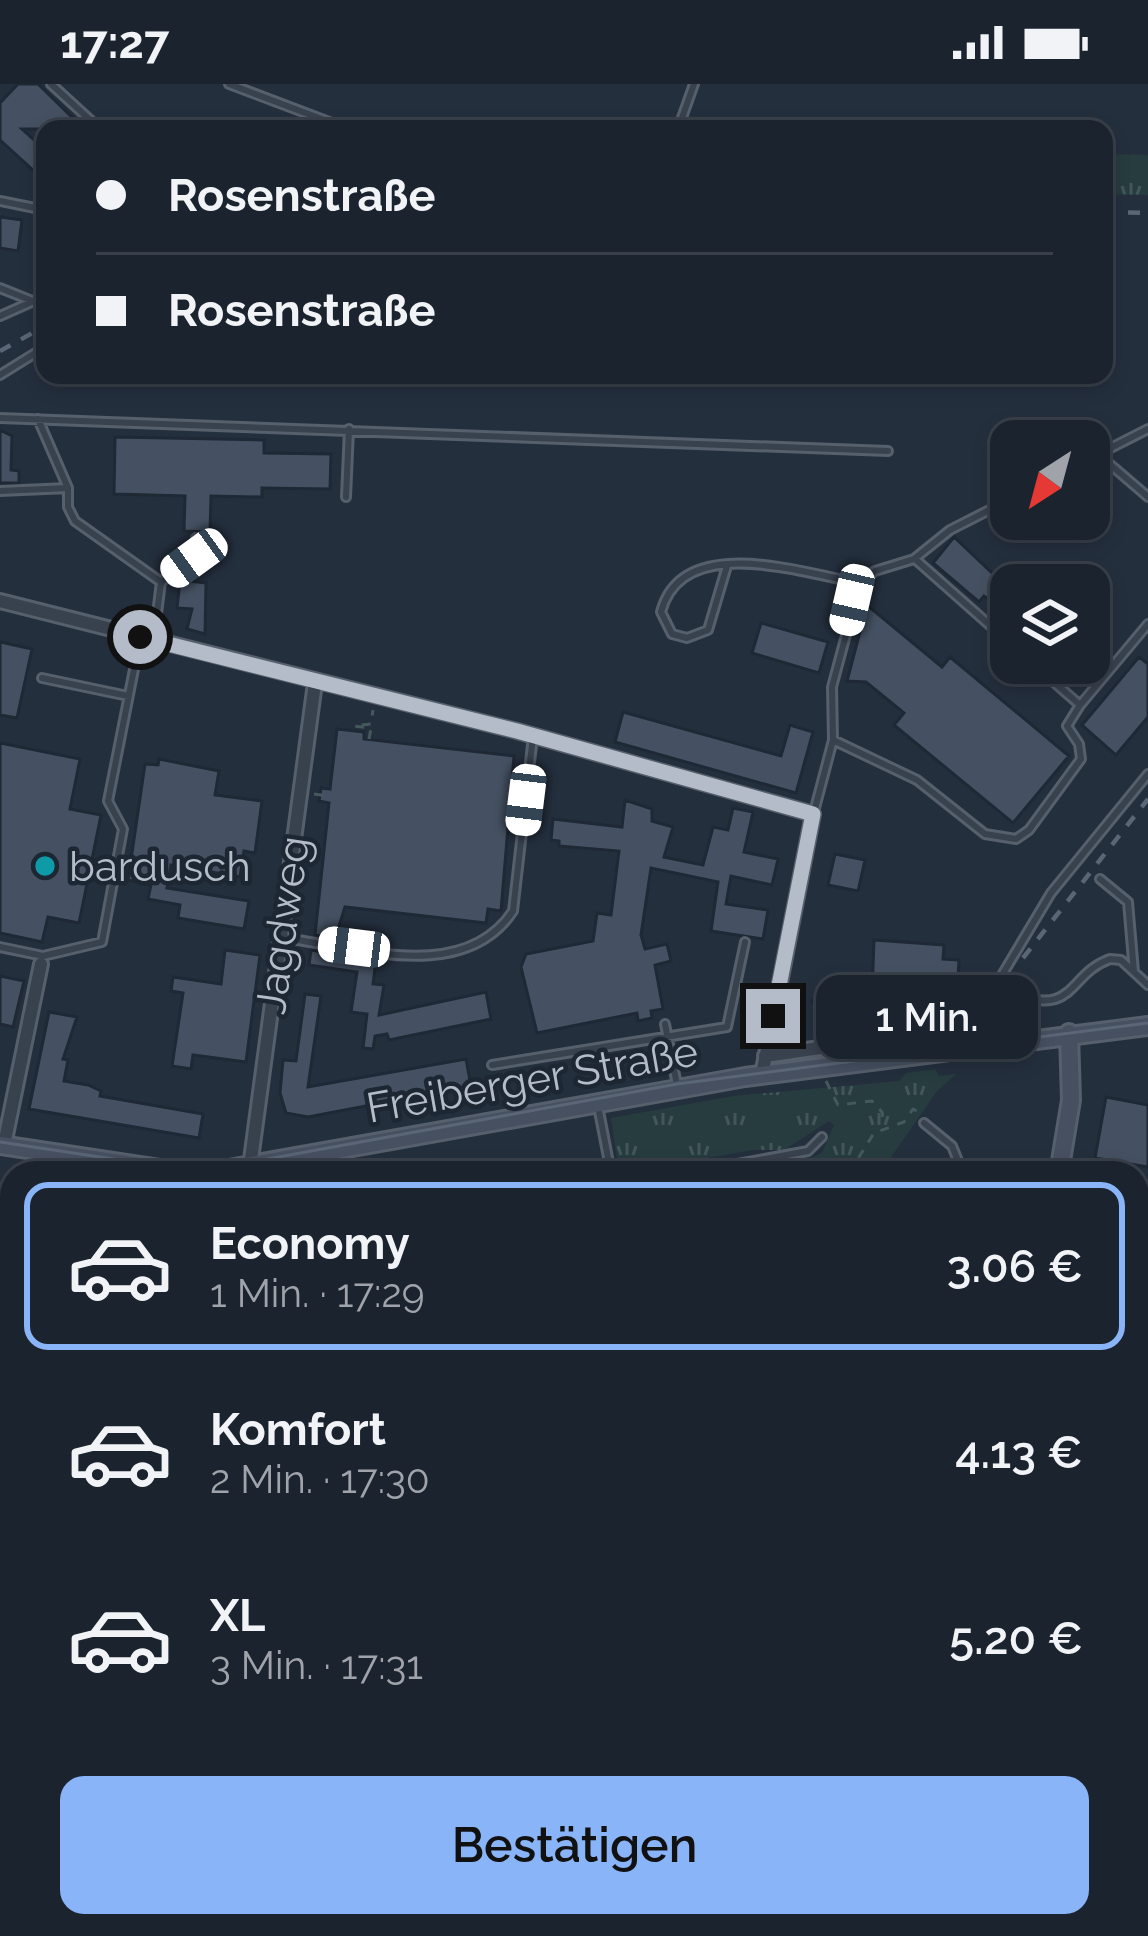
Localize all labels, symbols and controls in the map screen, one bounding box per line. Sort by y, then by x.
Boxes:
text: 17:27 [60,16,169,69]
text: Rosenstraße [168,169,435,222]
text: Rosenstraße [168,284,435,337]
north arrow [990,420,1110,540]
map controls [990,420,1110,684]
car [154,522,234,594]
car [826,561,878,639]
button: layers [990,564,1110,684]
route start [113,610,167,664]
car [504,762,548,838]
street label: Jagdweg [246,833,319,1017]
place label: bardusch [69,842,251,891]
marker: bardusch [32,853,58,879]
car [316,925,392,969]
callout: 1 Min. [815,974,1037,1058]
route end [746,989,800,1043]
text: 1 Min. [876,994,978,1040]
street label: Freiberger Straße [363,1026,701,1133]
icon: car [66,1212,174,1320]
text: Economy [210,1217,410,1270]
text: 3.06 € [947,1240,1083,1293]
text: 1 Min. · 17:29 [210,1270,425,1316]
icon: car [66,1398,174,1506]
text: Komfort [210,1403,386,1456]
text: 4.13 € [955,1426,1083,1479]
text: 2 Min. · 17:30 [210,1456,430,1502]
icon: car [66,1584,174,1692]
text: XL [210,1589,265,1642]
text: 5.20 € [949,1612,1083,1665]
text: 3 Min. · 17:31 [210,1642,423,1688]
button: Bestätigen [60,1776,1089,1914]

